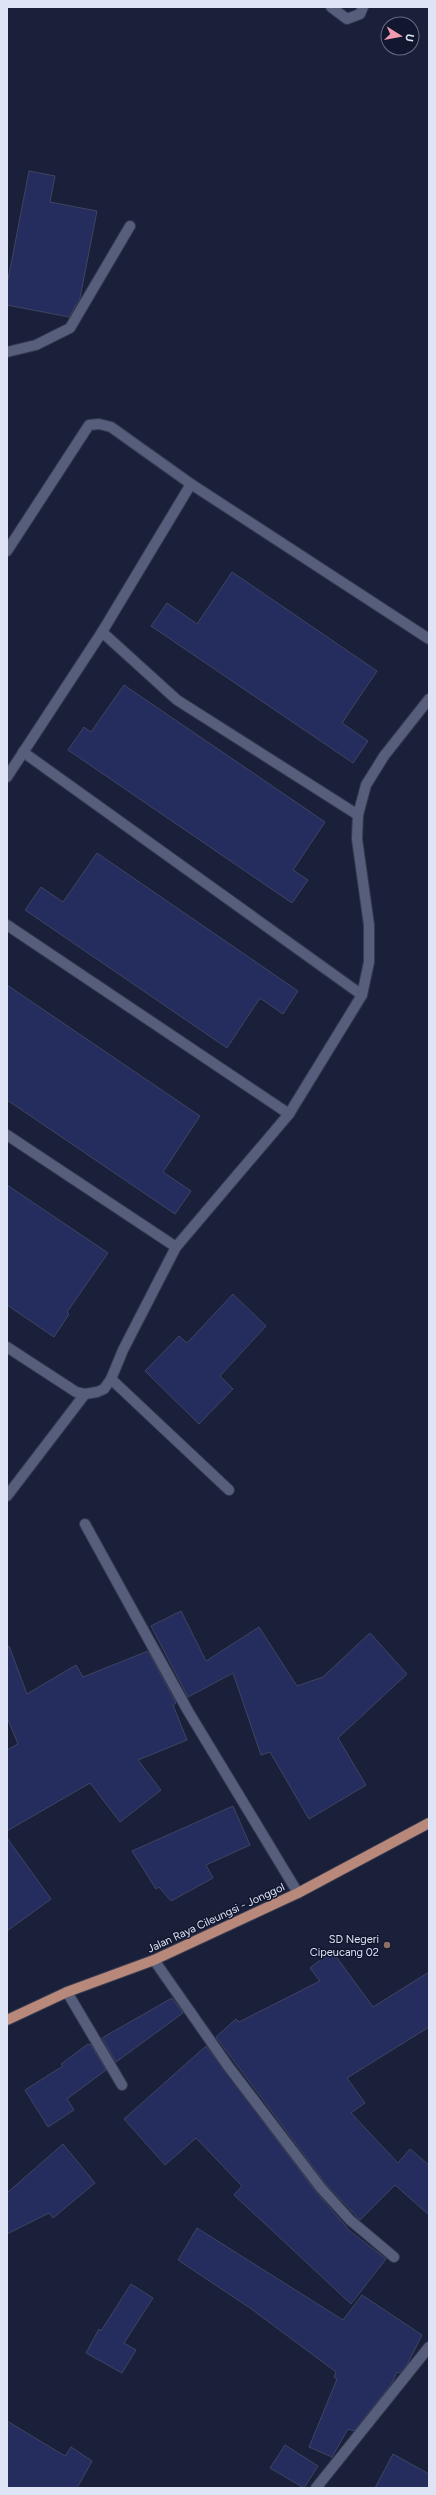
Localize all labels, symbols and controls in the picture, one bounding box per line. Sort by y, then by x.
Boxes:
north arrow [380,16,420,56]
text: U [402,33,416,43]
street label: Jalan Raya Cileungsi - Jonggol [145,1880,287,1956]
place label: SD Negeri Cipeucang 02 [310,1933,379,1959]
marker: SD Negeri Cipeucang 02 [382,1940,392,1950]

